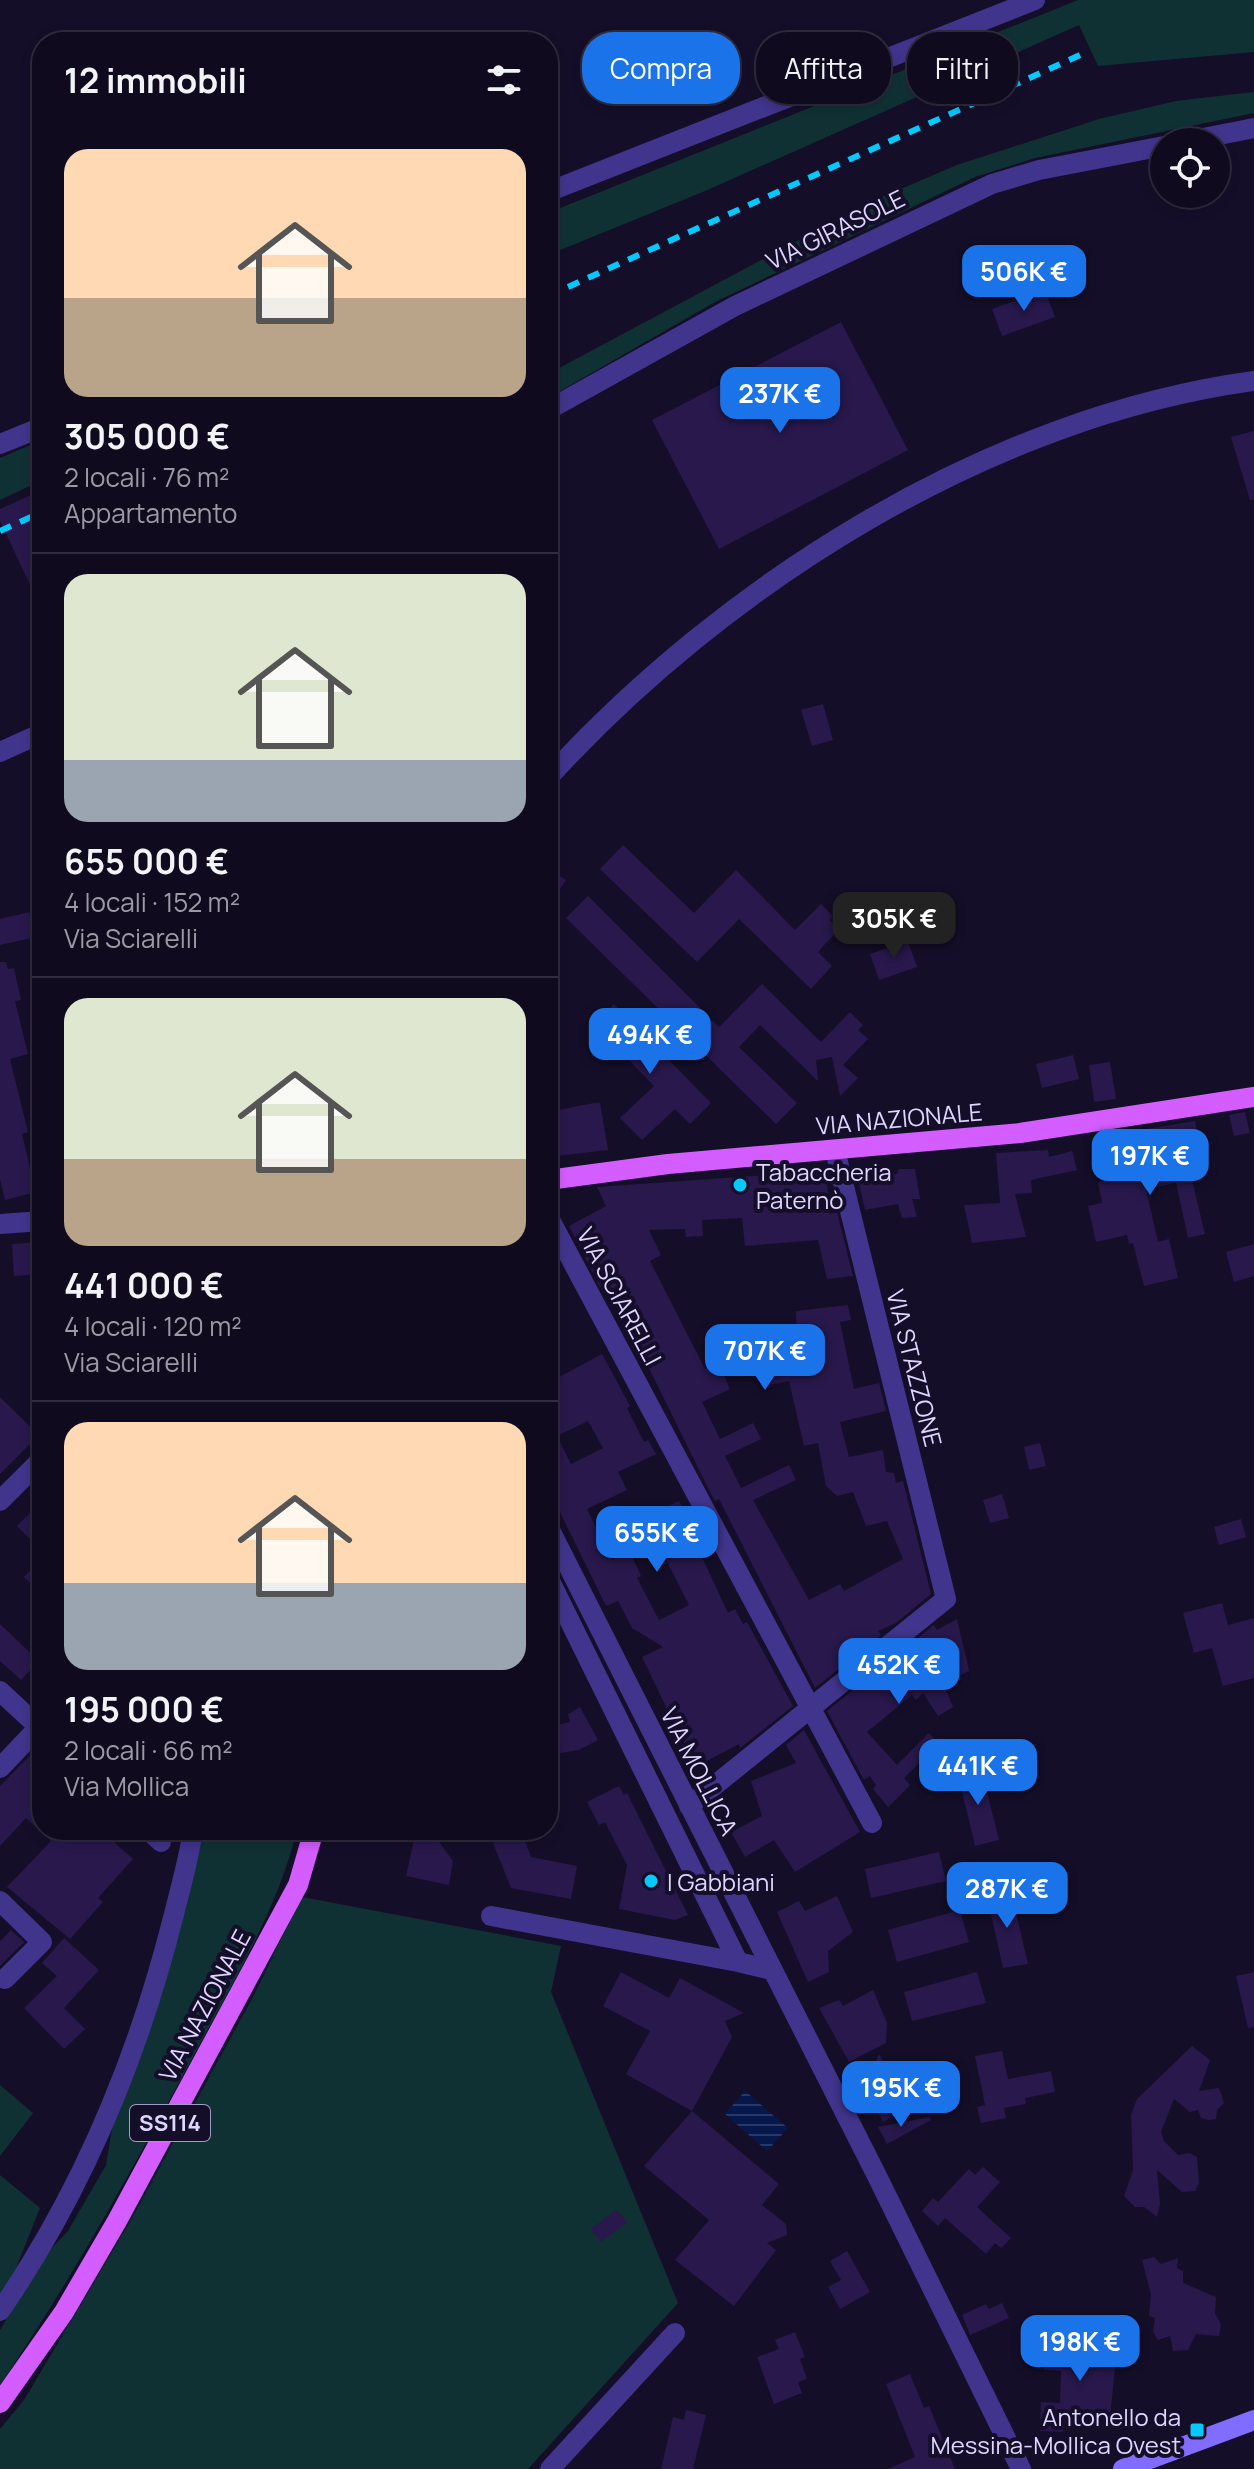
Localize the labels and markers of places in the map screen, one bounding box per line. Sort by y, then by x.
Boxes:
pin: 506K € [959,245,1089,313]
pin: 237K € [715,367,845,435]
pin: 305K € [829,892,959,960]
pin: 494K € [585,1008,715,1076]
pin: 197K € [1085,1129,1215,1197]
place label: Tabaccheria Paternò [756,1155,892,1216]
marker: Tabaccheria Paternò [731,1176,749,1194]
pin: 707K € [700,1324,830,1392]
pin: 655K € [592,1506,722,1574]
pin: 452K € [834,1638,964,1706]
pin: 441K € [913,1739,1043,1807]
pin: 287K € [942,1862,1072,1930]
place label: I Gabbiani [667,1865,775,1898]
marker: I Gabbiani [642,1872,660,1890]
pin: 195K € [836,2061,966,2129]
pin: 198K € [1015,2315,1145,2383]
place label: Antonello da Messina-Mollica Ovest [930,2400,1181,2461]
marker: Antonello da Messina-Mollica Ovest [1188,2421,1206,2439]

